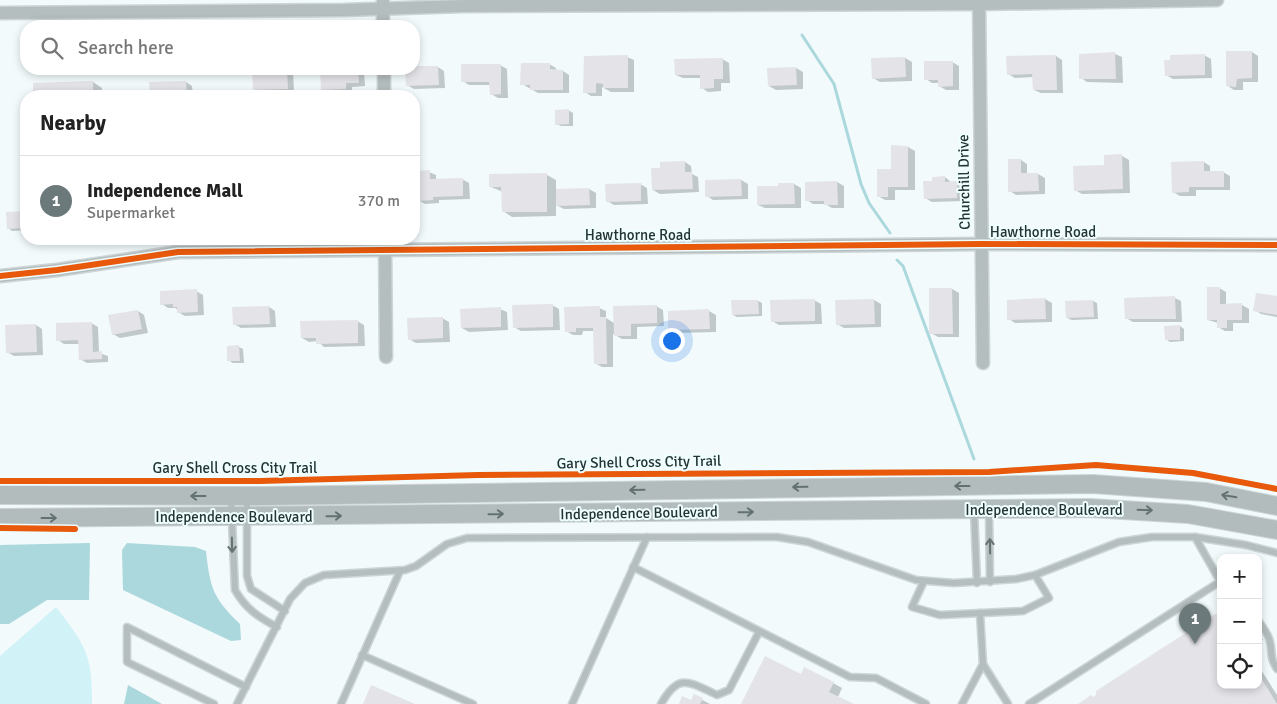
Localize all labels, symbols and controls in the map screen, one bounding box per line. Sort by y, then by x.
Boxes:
search box [20,20,420,75]
icon: search [38,34,66,62]
text: Search here [78,36,174,60]
text: Nearby [40,110,106,136]
street label: Churchill Drive [954,134,974,230]
text: Independence Mall [87,179,243,203]
text: 1 [52,191,60,211]
text: 370 m [358,191,400,211]
text: Supermarket [87,203,175,223]
street label: Hawthorne Road [990,223,1096,241]
street label: Hawthorne Road [585,226,691,244]
your location [659,328,685,354]
street label: Gary Shell Cross City Trail [556,452,722,472]
street label: Gary Shell Cross City Trail [153,459,317,477]
one-way arrow [955,481,971,491]
one-way arrow [792,483,808,492]
one-way arrow [630,485,646,495]
one-way arrow [191,491,207,501]
one-way arrow [1222,491,1238,501]
street label: Independence Boulevard [965,501,1123,519]
street label: Independence Boulevard [560,503,718,523]
one-way arrow [1136,505,1153,515]
one-way arrow [738,507,754,517]
street label: Independence Boulevard [155,508,313,526]
one-way arrow [488,509,504,519]
one-way arrow [325,511,341,521]
one-way arrow [40,513,56,523]
one-way arrow [227,536,237,552]
one-way arrow [985,538,995,554]
map controls [1217,554,1262,689]
button: + [1217,554,1262,599]
button: − [1217,599,1262,644]
pin: 1 [1179,603,1211,644]
button: locate [1217,644,1262,689]

